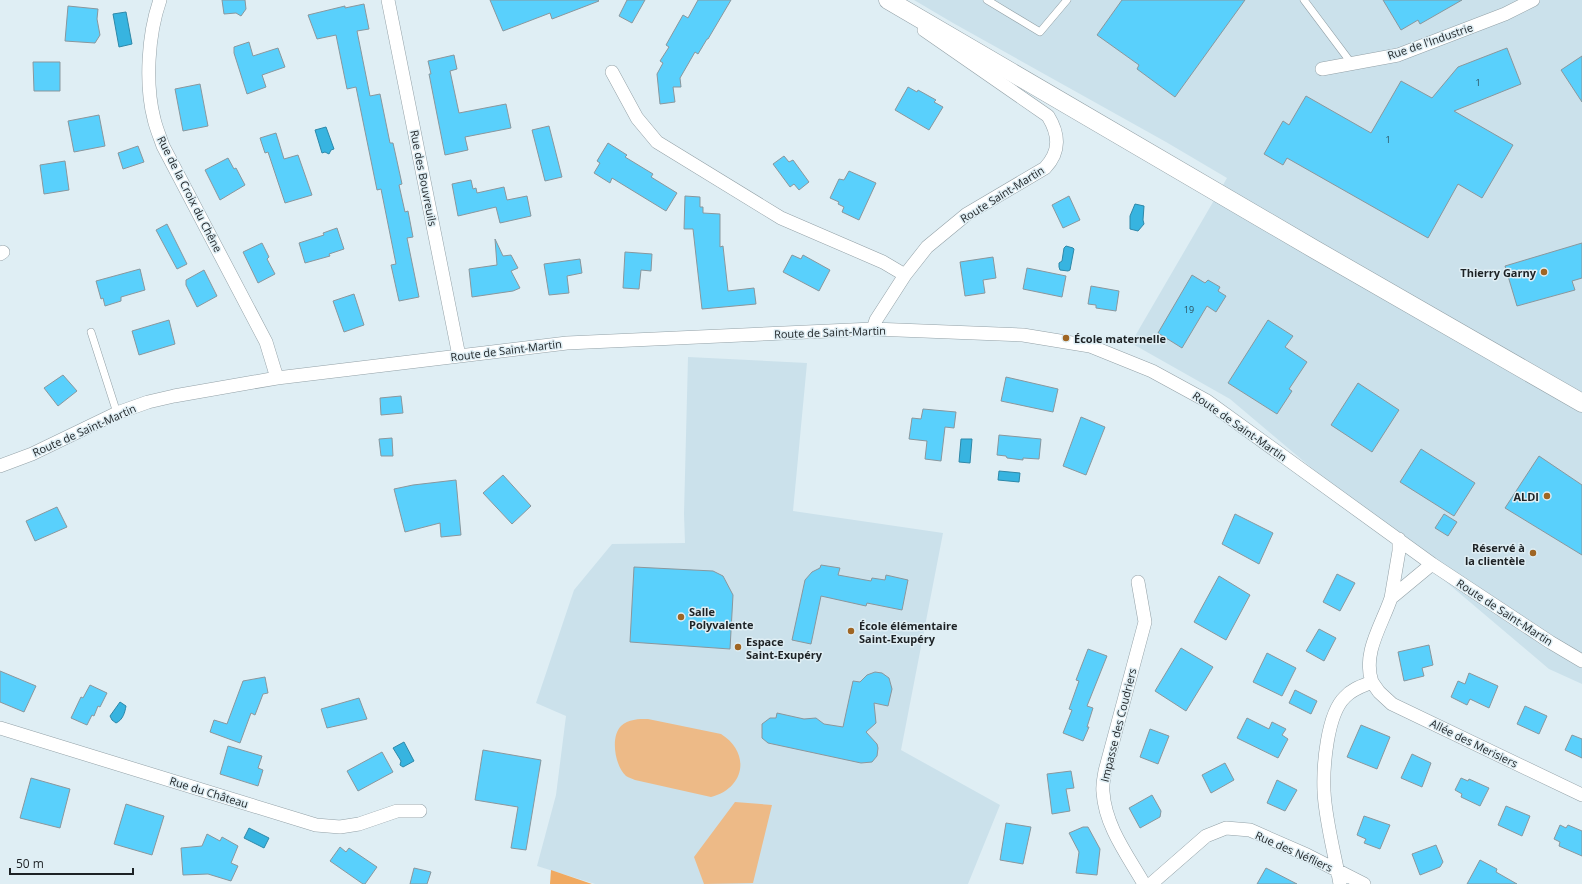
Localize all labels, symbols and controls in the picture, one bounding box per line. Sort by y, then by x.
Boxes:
street label: Rue de l'Industrie [1385,19,1475,63]
house number: 1 [1475,76,1481,89]
street label: Rue des Bouvreuils [407,129,441,227]
street label: Rue de la Croix du Chêne [154,133,226,255]
house number: 1 [1385,133,1391,146]
street label: Route Saint-Martin [957,162,1047,226]
place label: Thierry Garny [1460,265,1537,280]
marker: Thierry Garny [1539,267,1549,277]
house number: 19 [1184,303,1194,316]
street label: Route de Saint-Martin [774,323,886,341]
place label: École maternelle [1074,331,1166,346]
marker: École maternelle [1061,333,1071,343]
street label: Route de Saint-Martin [450,336,562,364]
street label: Route de Saint-Martin [1190,388,1290,464]
street label: Route de Saint-Martin [30,400,138,460]
place label: ALDI [1513,489,1539,504]
marker: ALDI [1542,491,1552,501]
place label: Réservé à la clientèle [1465,540,1525,568]
marker: Réservé à la clientèle [1528,548,1538,558]
street label: Route de Saint-Martin [1454,575,1556,649]
place label: Salle Polyvalente [689,604,754,632]
marker: Salle Polyvalente [676,612,686,622]
place label: École élémentaire Saint-Exupéry [859,618,958,646]
marker: École élémentaire Saint-Exupéry [846,626,856,636]
place label: Espace Saint-Exupéry [746,634,823,662]
marker: Espace Saint-Exupéry [733,642,743,652]
street label: Impasse des Coudriers [1097,666,1139,784]
street label: Allée des Merisiers [1428,715,1520,771]
street label: Rue du Château [168,773,250,811]
street label: Rue des Néfliers [1253,827,1335,875]
scale bar [10,850,133,876]
text: 50 m [16,855,44,872]

